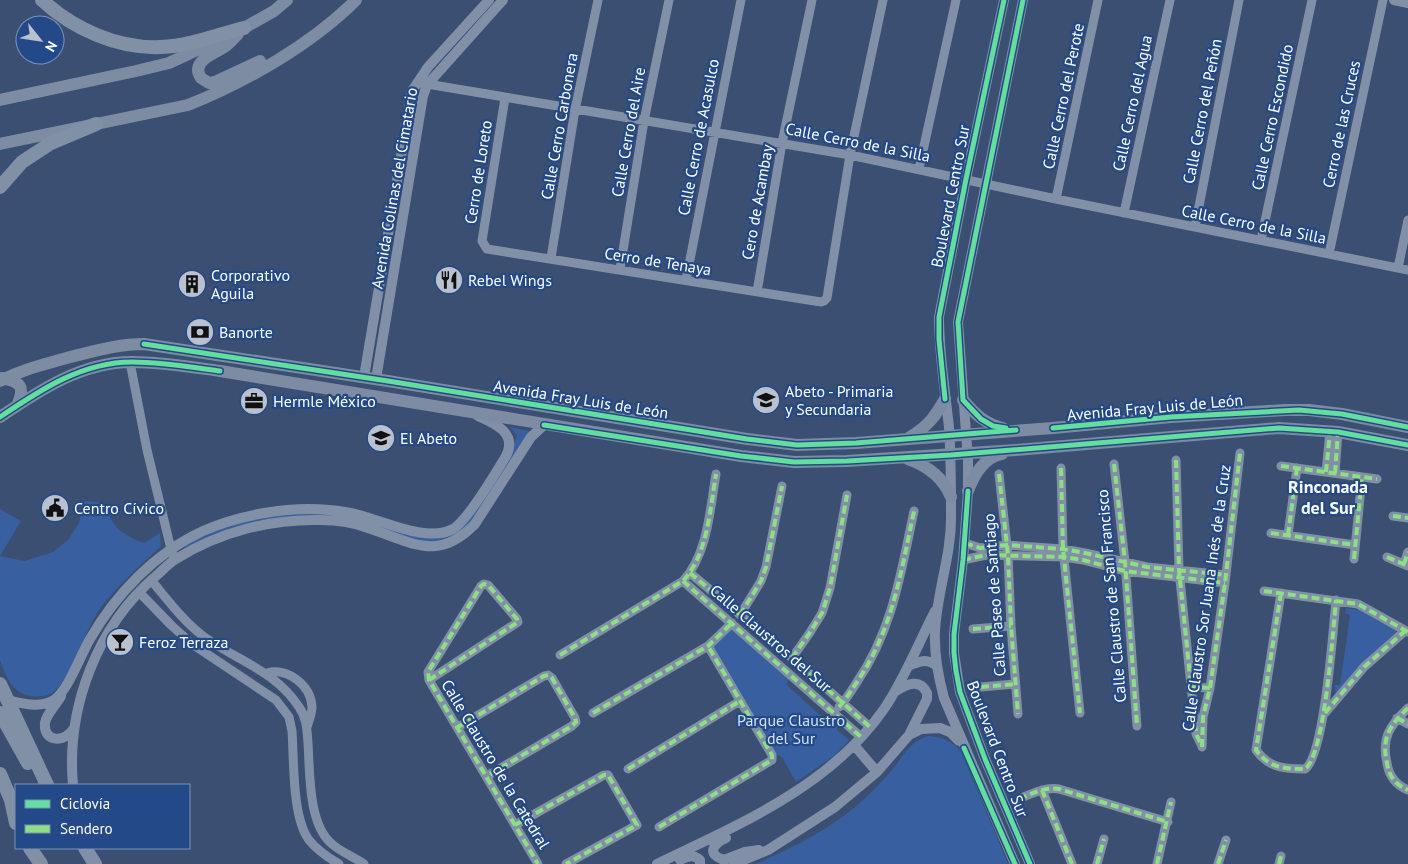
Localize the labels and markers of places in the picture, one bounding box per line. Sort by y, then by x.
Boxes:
place label: Corporativo Aguila [211,265,290,303]
restaurant icon: Rebel Wings [434,265,464,295]
building icon: Corporativo Aguila [177,269,207,299]
place label: Rebel Wings [468,270,552,290]
bank icon: Banorte [185,317,215,347]
place label: Banorte [219,322,273,342]
place label: Abeto - Primaria y Secundaria [785,381,893,419]
school or university icon: Abeto - Primaria y Secundaria [751,385,781,415]
office icon: Hermle México [239,386,269,416]
place label: Hermle México [273,391,376,411]
school or university icon: El Abeto [366,423,396,453]
place label: El Abeto [400,428,457,448]
public building icon: Centro Cívico [40,493,70,523]
place label: Centro Cívico [74,498,164,518]
bar icon: Feroz Terraza [105,627,135,657]
place label: Feroz Terraza [139,632,228,652]

